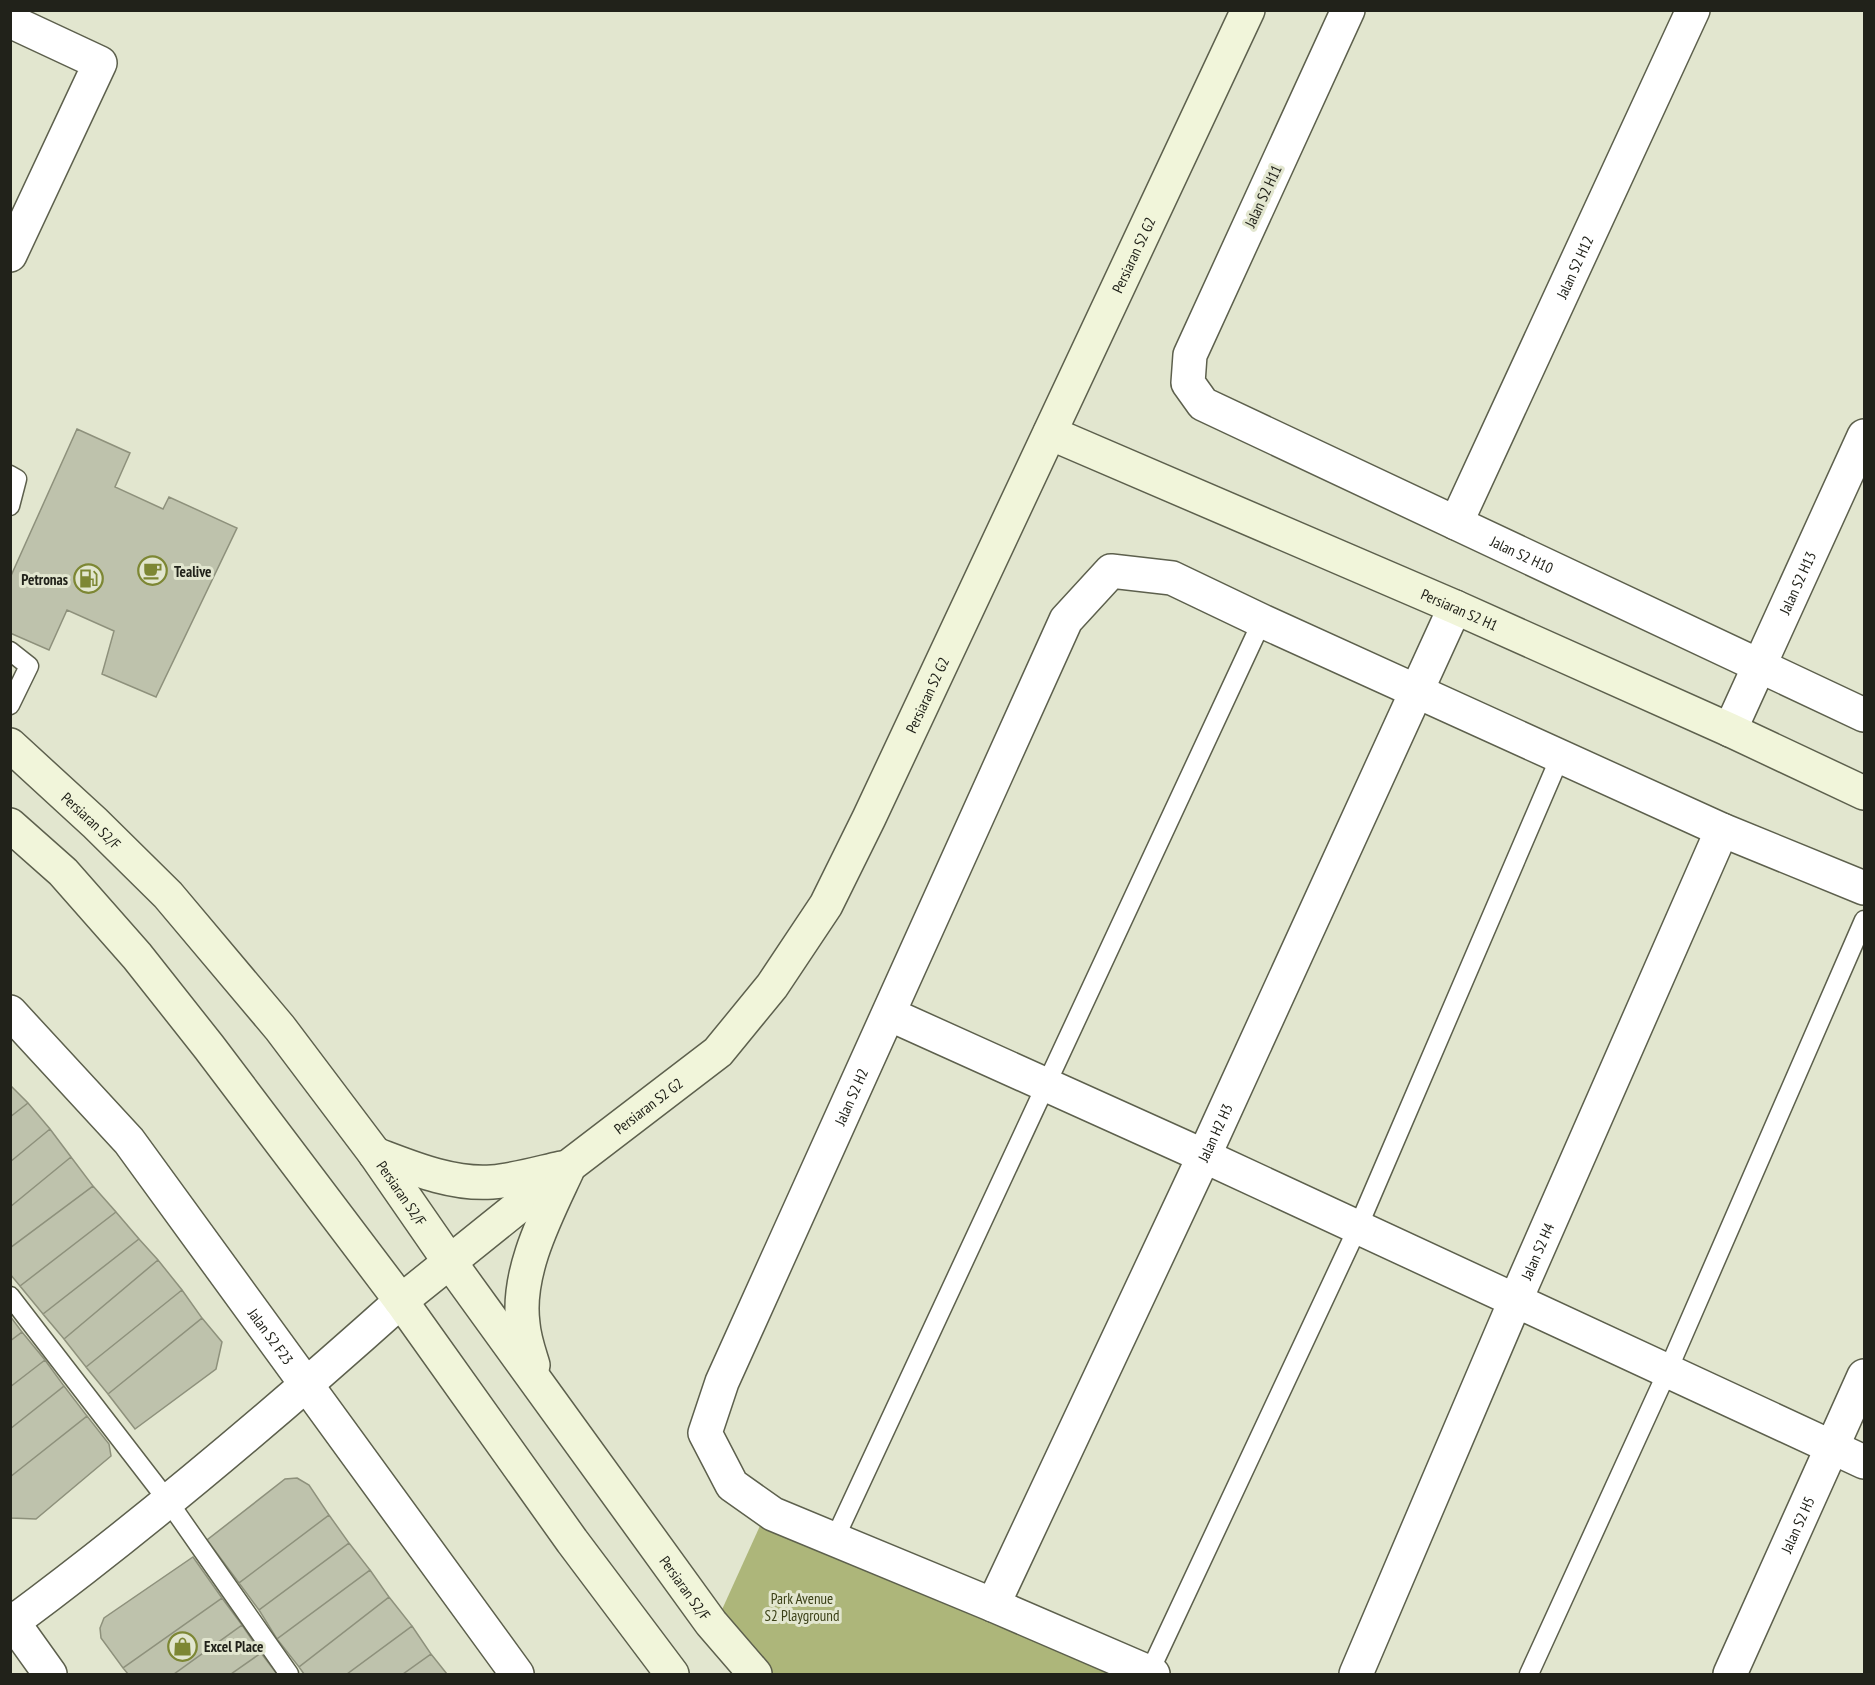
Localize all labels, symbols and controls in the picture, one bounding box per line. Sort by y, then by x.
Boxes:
street label: Jalan S2 H11 [1240,162,1286,231]
street label: Persiaran S2 G2 [1107,214,1159,296]
street label: Jalan S2 H12 [1551,233,1597,302]
street label: Jalan S2 H10 [1487,531,1557,577]
street label: Jalan S2 H13 [1774,548,1820,618]
cafe icon: Tealive [137,555,169,587]
place label: Tealive [174,562,212,581]
fuel station icon: Petronas [73,563,105,595]
place label: Petronas [21,570,68,589]
street label: Persiaran S2 H1 [1418,584,1501,635]
street label: Persiaran S2 G2 [901,654,953,736]
street label: Persiaran S2/F [58,788,125,853]
street label: Jalan S2 H2 [829,1065,872,1129]
street label: Persiaran S2 G2 [610,1073,686,1138]
street label: Jalan H2 H3 [1193,1100,1236,1165]
street label: Persiaran S2/F [373,1157,431,1229]
street label: Jalan S2 H4 [1516,1220,1558,1283]
street label: Jalan S2 F23 [244,1304,298,1368]
street label: Jalan S2 H5 [1776,1493,1818,1557]
street label: Persiaran S2/F [656,1552,715,1624]
park label: Park Avenue S2 Playground [765,1589,839,1625]
shop icon: Excel Place [167,1630,199,1662]
place label: Excel Place [204,1637,263,1656]

